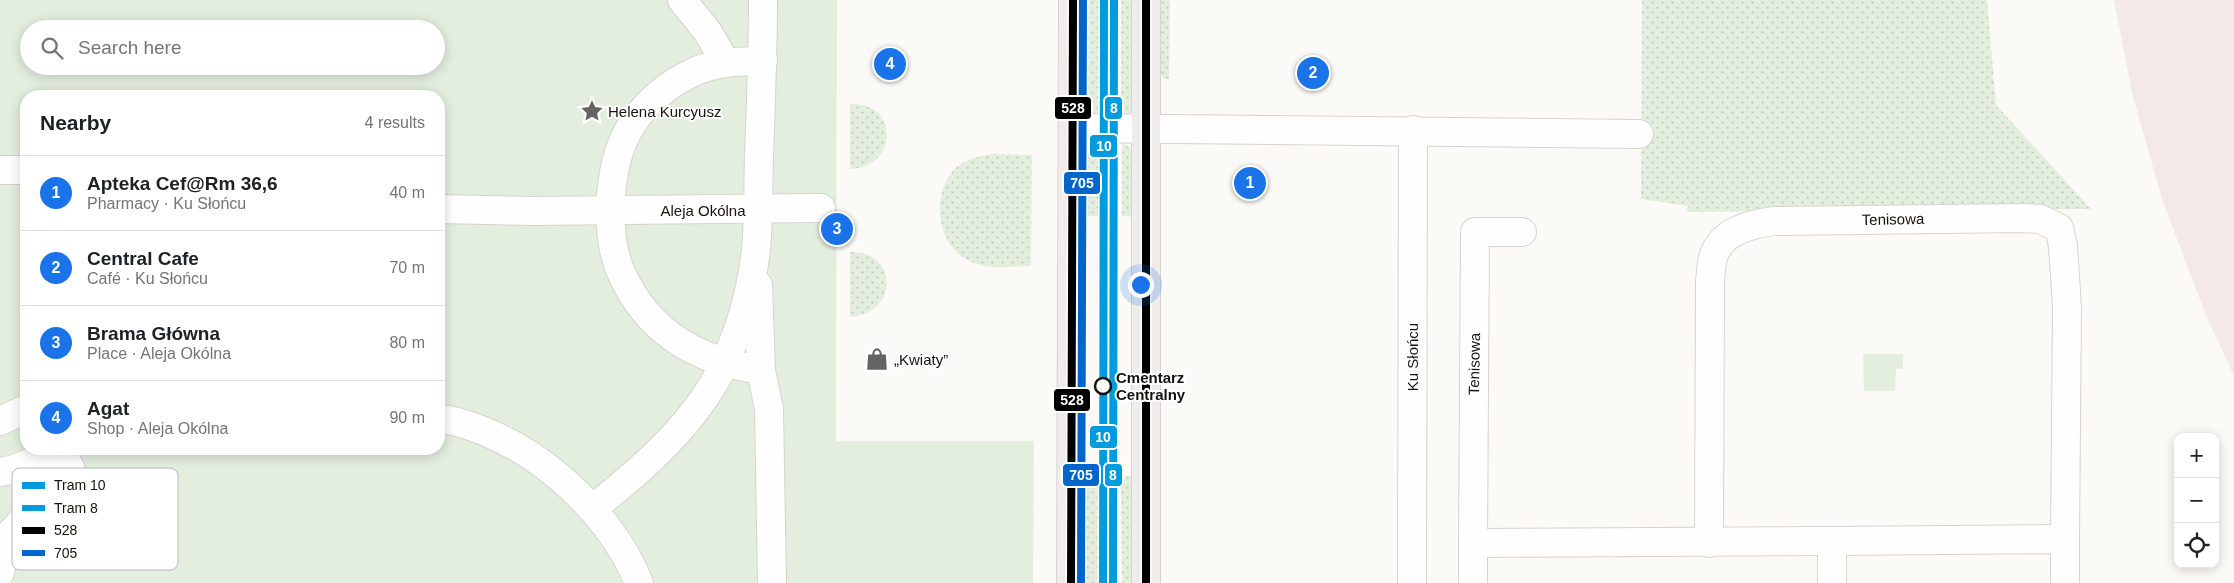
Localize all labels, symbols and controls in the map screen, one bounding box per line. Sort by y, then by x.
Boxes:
search box [20,20,445,75]
icon: search [38,34,66,62]
text: Search here [78,37,182,58]
pin: 4 [874,45,906,83]
pin: 2 [1297,54,1329,92]
line badge: 528 [1054,96,1092,120]
line badge: 8 [1104,96,1123,120]
place icon: Helena Kurcyusz [579,98,605,124]
text: 528 [1061,100,1085,116]
text: 8 [1110,100,1118,116]
place label: Helena Kurcyusz [608,103,721,120]
text: Nearby [40,111,111,134]
text: 4 results [365,114,425,131]
line badge: 10 [1089,134,1118,158]
text: 10 [1096,138,1112,154]
pin: 1 [1234,164,1266,202]
line badge: 705 [1063,171,1101,195]
text: Apteka Cef@Rm 36,6 [87,173,278,194]
text: 705 [1070,175,1094,191]
text: 1 [52,184,60,201]
text: 40 m [389,184,425,201]
text: Pharmacy · Ku Słońcu [87,195,246,212]
street label: Aleja Okólna [660,202,746,219]
pin: 3 [821,210,853,248]
street label: Tenisowa [1862,210,1925,228]
text: Central Cafe [87,248,199,269]
text: 2 [52,259,60,276]
text: 70 m [389,259,425,276]
text: Café · Ku Słońcu [87,270,208,287]
your location [1128,272,1154,298]
text: Brama Główna [87,323,220,344]
street label: Ku Słońcu [1404,323,1421,391]
street label: Tenisowa [1465,332,1483,395]
text: 3 [52,334,60,351]
text: 80 m [389,334,425,351]
text: Place · Aleja Okólna [87,345,231,362]
shop icon: „Kwiaty” [864,346,890,372]
place label: „Kwiaty” [894,351,948,368]
place label: Cmentarz Centralny [1116,369,1186,403]
marker: Cmentarz Centralny [1094,377,1112,395]
line badge: 528 [1053,388,1091,412]
text: 528 [1060,392,1084,408]
text: Agat [87,398,129,419]
text: 4 [52,409,60,426]
text: 90 m [389,409,425,426]
text: Shop · Aleja Okólna [87,420,228,437]
line badge: 10 [1089,425,1118,449]
text: 10 [1095,429,1111,445]
map controls [2174,433,2219,568]
button: + [2174,433,2219,478]
line badge: 705 [1062,463,1100,487]
line badge: 8 [1104,463,1123,487]
text: 705 [1069,467,1093,483]
text: 8 [1109,467,1117,483]
legend [12,468,178,570]
text: Tram 10 [54,477,106,493]
button: − [2174,478,2219,523]
text: Tram 8 [54,500,98,516]
text: 528 [54,522,78,538]
button: locate [2174,523,2219,568]
text: 705 [54,545,78,561]

